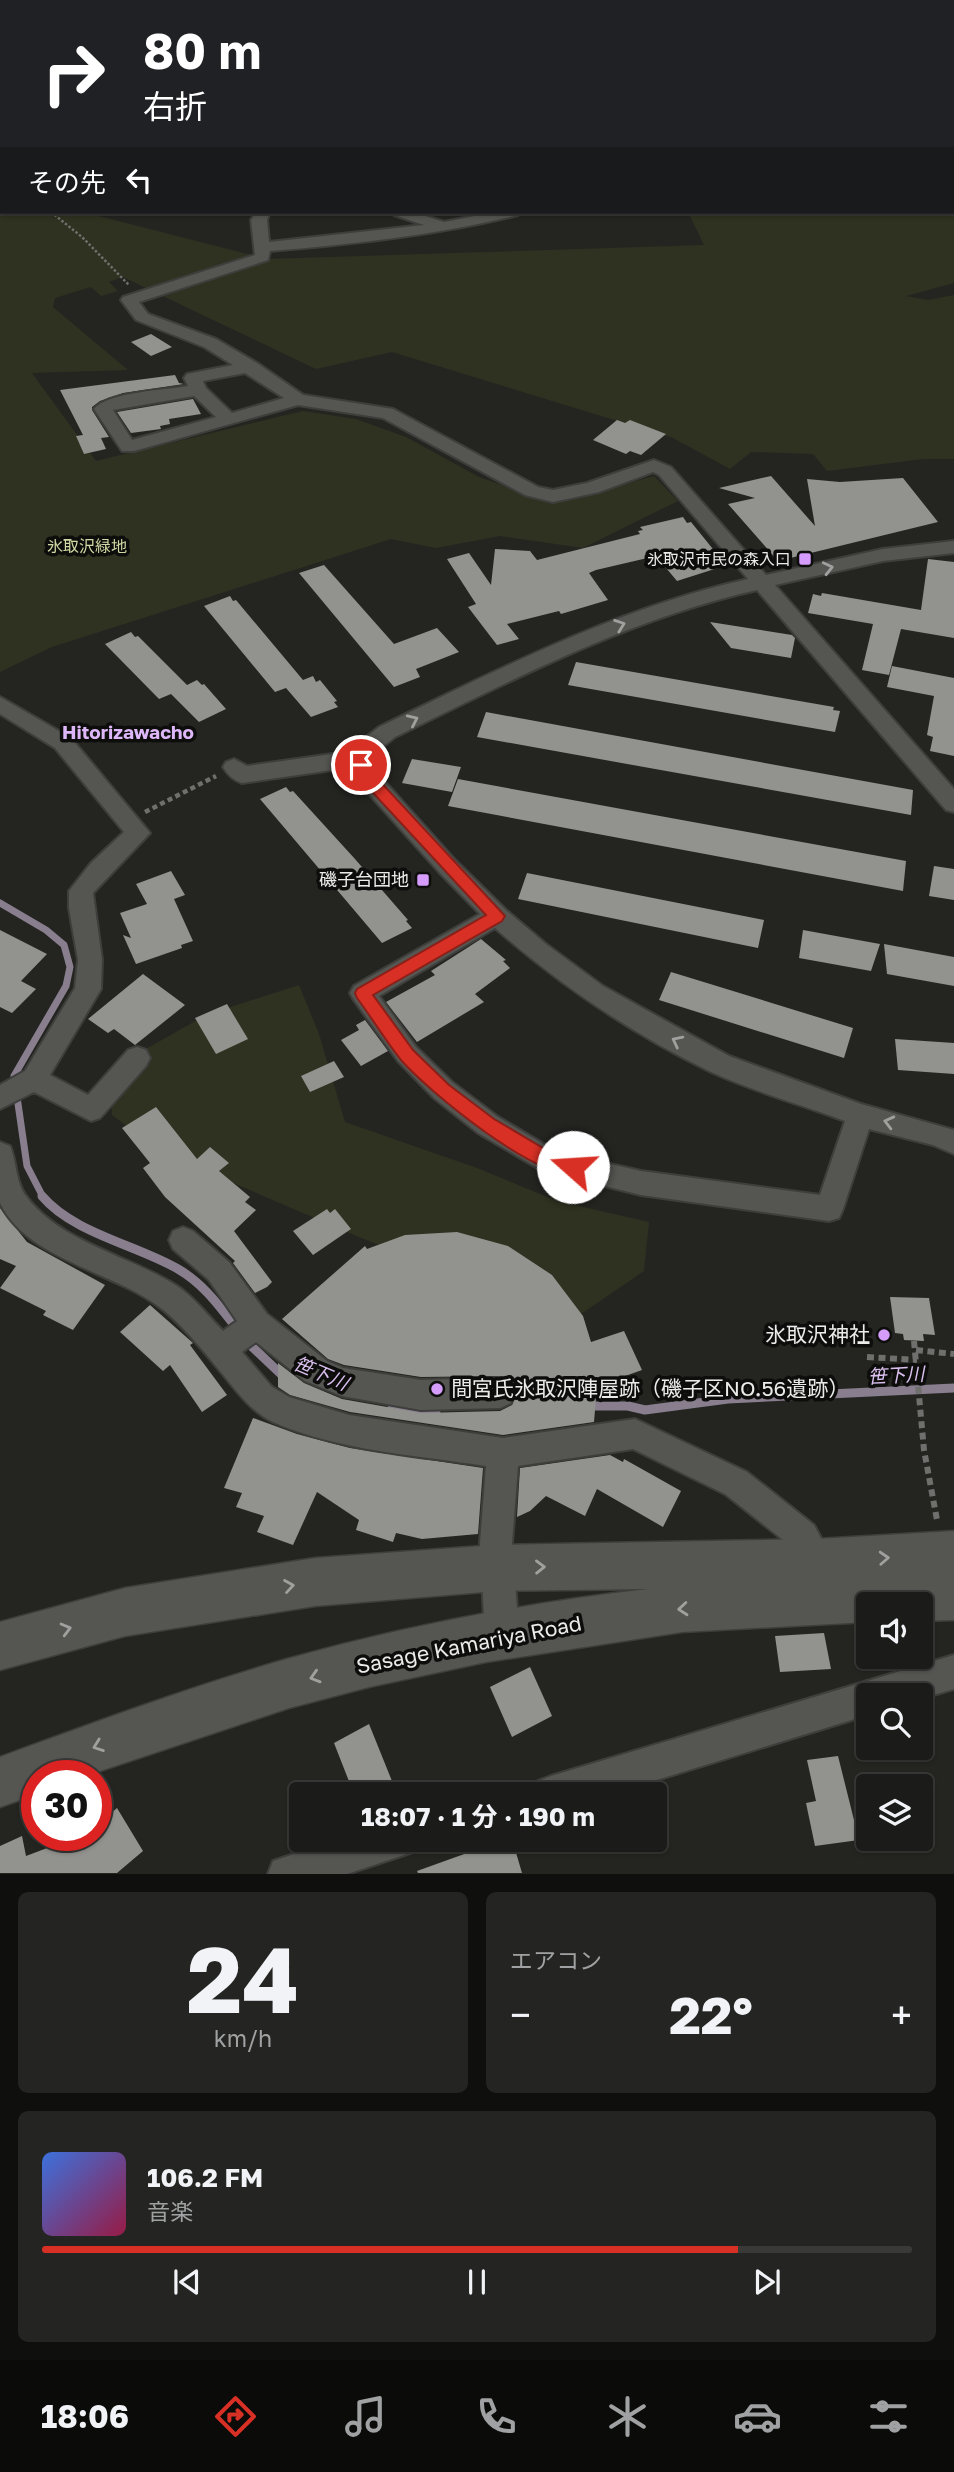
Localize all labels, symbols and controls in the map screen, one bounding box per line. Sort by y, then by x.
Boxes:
text: 80 m [143,21,261,80]
icon: right [28,28,119,119]
text: 右折 [143,87,207,125]
icon: left [120,161,158,199]
text: その先 [28,167,106,198]
park label: 氷取沢緑地 [47,536,127,556]
place label: 氷取沢市民の森入口 [647,549,791,569]
marker: 氷取沢市民の森入口 [797,551,813,567]
one-way arrow [822,561,834,576]
one-way arrow [613,619,625,633]
one-way arrow [406,714,418,728]
district label: Hitorizawacho [62,720,194,743]
pin [331,735,391,795]
icon: arrive [342,746,380,784]
place label: 磯子台団地 [319,868,409,890]
marker: 磯子台団地 [415,872,431,888]
one-way arrow [672,1036,684,1049]
one-way arrow [883,1116,895,1130]
position arrow [536,1130,610,1204]
place label: 氷取沢神社 [765,1321,870,1347]
marker: 氷取沢神社 [876,1327,892,1343]
water label: 笹下川 [290,1351,354,1395]
water label: 笹下川 [867,1361,927,1387]
place label: 間宮氏氷取沢陣屋跡（磯子区NO.56遺跡） [451,1375,849,1401]
marker: 間宮氏氷取沢陣屋跡（磯子区NO.56遺跡） [429,1381,445,1397]
one-way arrow [879,1551,890,1566]
one-way arrow [536,1559,546,1575]
one-way arrow [283,1579,295,1594]
map controls [856,1592,933,1851]
button: sound [856,1592,933,1669]
one-way arrow [677,1601,688,1616]
street label: Sasage Kamariya Road [354,1609,584,1679]
one-way arrow [60,1622,72,1637]
one-way arrow [309,1668,321,1683]
button: search [856,1683,933,1760]
one-way arrow [93,1737,105,1751]
speed limit sign: 30 [21,1760,112,1851]
button: layers [856,1774,933,1851]
text: 18:07 · 1 分 · 190 m [361,1801,595,1832]
text: 24 [187,1924,299,2033]
text: エアコン [510,1946,602,1974]
text: 22° [669,1983,753,2045]
text: − [510,1992,531,2037]
text: + [891,1992,912,2037]
text: km/h [214,2024,272,2052]
text: 106.2 FM [147,2162,263,2193]
text: 音楽 [147,2197,193,2225]
icon: previous [168,2263,206,2301]
icon: pause [458,2263,496,2301]
icon: next [748,2263,786,2301]
icon: directions [211,2392,260,2441]
icon: music [341,2392,390,2441]
icon: phone [472,2392,521,2441]
icon: climate [603,2392,652,2441]
icon: car [733,2392,782,2441]
icon: filters [864,2392,913,2441]
text: 18:06 [41,2397,129,2435]

